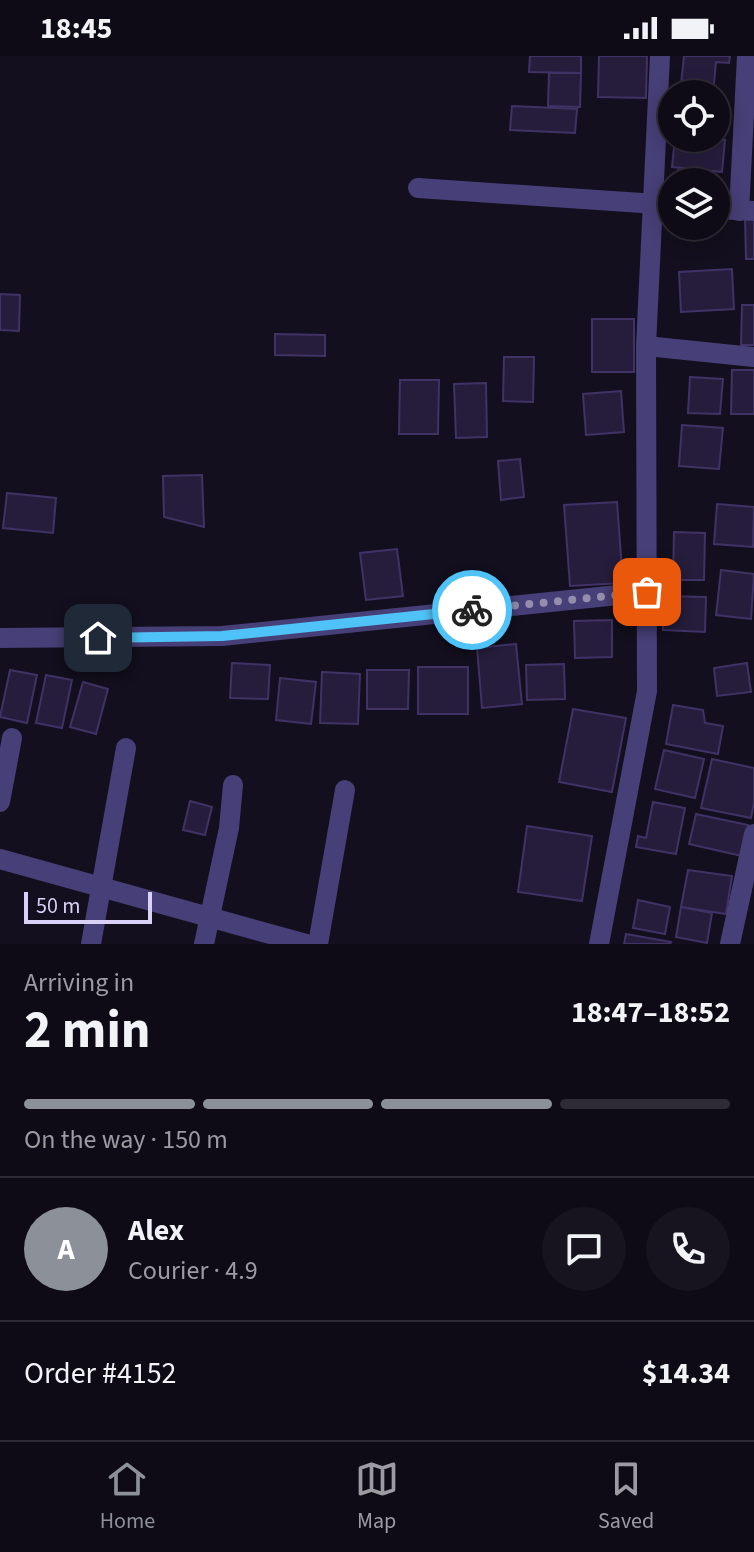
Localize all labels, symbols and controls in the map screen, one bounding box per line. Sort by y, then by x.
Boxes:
text: 18:45 [40,7,112,50]
map controls [658,80,730,240]
button: locate [658,80,730,152]
button: layers [658,168,730,240]
pin [613,558,681,626]
courier [432,570,512,650]
icon: bag [625,570,669,614]
icon: bike [450,588,494,632]
pin [64,604,132,672]
icon: home [76,616,120,660]
scale bar [24,888,152,924]
text: 50 m [36,890,81,922]
text: Arriving in [24,964,134,1001]
text: 18:47–18:52 [571,991,730,1034]
text: 2 min [24,994,151,1068]
text: On the way · 150 m [24,1121,228,1158]
button: chat [542,1207,626,1291]
button: phone [646,1207,730,1291]
text: Alex [128,1209,184,1252]
text: A [57,1228,75,1271]
text: Courier · 4.9 [128,1252,258,1289]
text: Order #4152 [24,1352,177,1395]
text: $14.34 [642,1352,730,1395]
tab: Home [100,1457,155,1537]
tab: Map [355,1457,399,1537]
tab: Saved [598,1457,654,1537]

